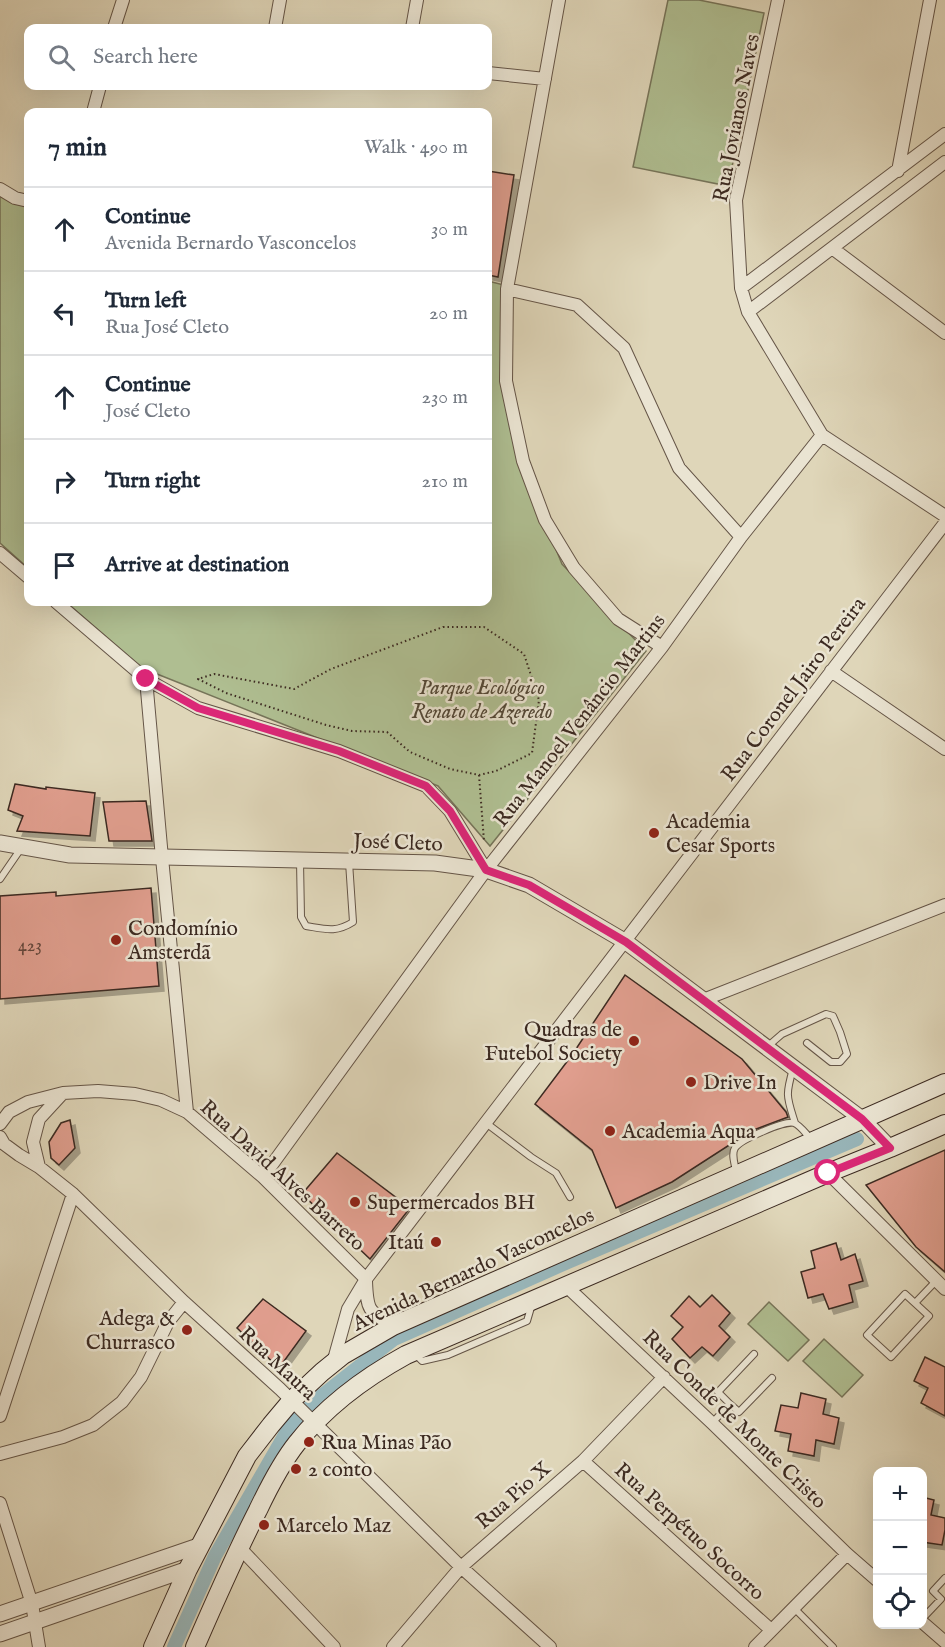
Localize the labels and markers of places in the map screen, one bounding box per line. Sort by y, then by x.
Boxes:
place label: Academia Cesar Sports [665,809,775,860]
marker: Academia Cesar Sports [647,826,661,840]
place label: Condomínio Amsterdã [127,916,238,967]
marker: Condomínio Amsterdã [109,933,123,947]
place label: Quadras de Futebol Society [484,1017,623,1068]
marker: Quadras de Futebol Society [627,1034,641,1048]
place label: Drive In [703,1070,777,1097]
marker: Drive In [684,1075,698,1089]
place label: Academia Aqua [621,1119,756,1146]
marker: Academia Aqua [603,1124,617,1138]
place label: Supermercados BH [367,1190,535,1217]
marker: Supermercados BH [348,1195,362,1209]
place label: Itaú [388,1230,424,1257]
marker: Itaú [429,1235,443,1249]
place label: Adega & Churrasco [86,1306,175,1357]
marker: Adega & Churrasco [180,1323,194,1337]
place label: Rua Minas Pão [321,1430,452,1457]
marker: Rua Minas Pão [302,1435,316,1449]
place label: 2 conto [308,1457,372,1484]
marker: 2 conto [289,1462,303,1476]
place label: Marcelo Maz [276,1513,392,1540]
marker: Marcelo Maz [257,1518,271,1532]

